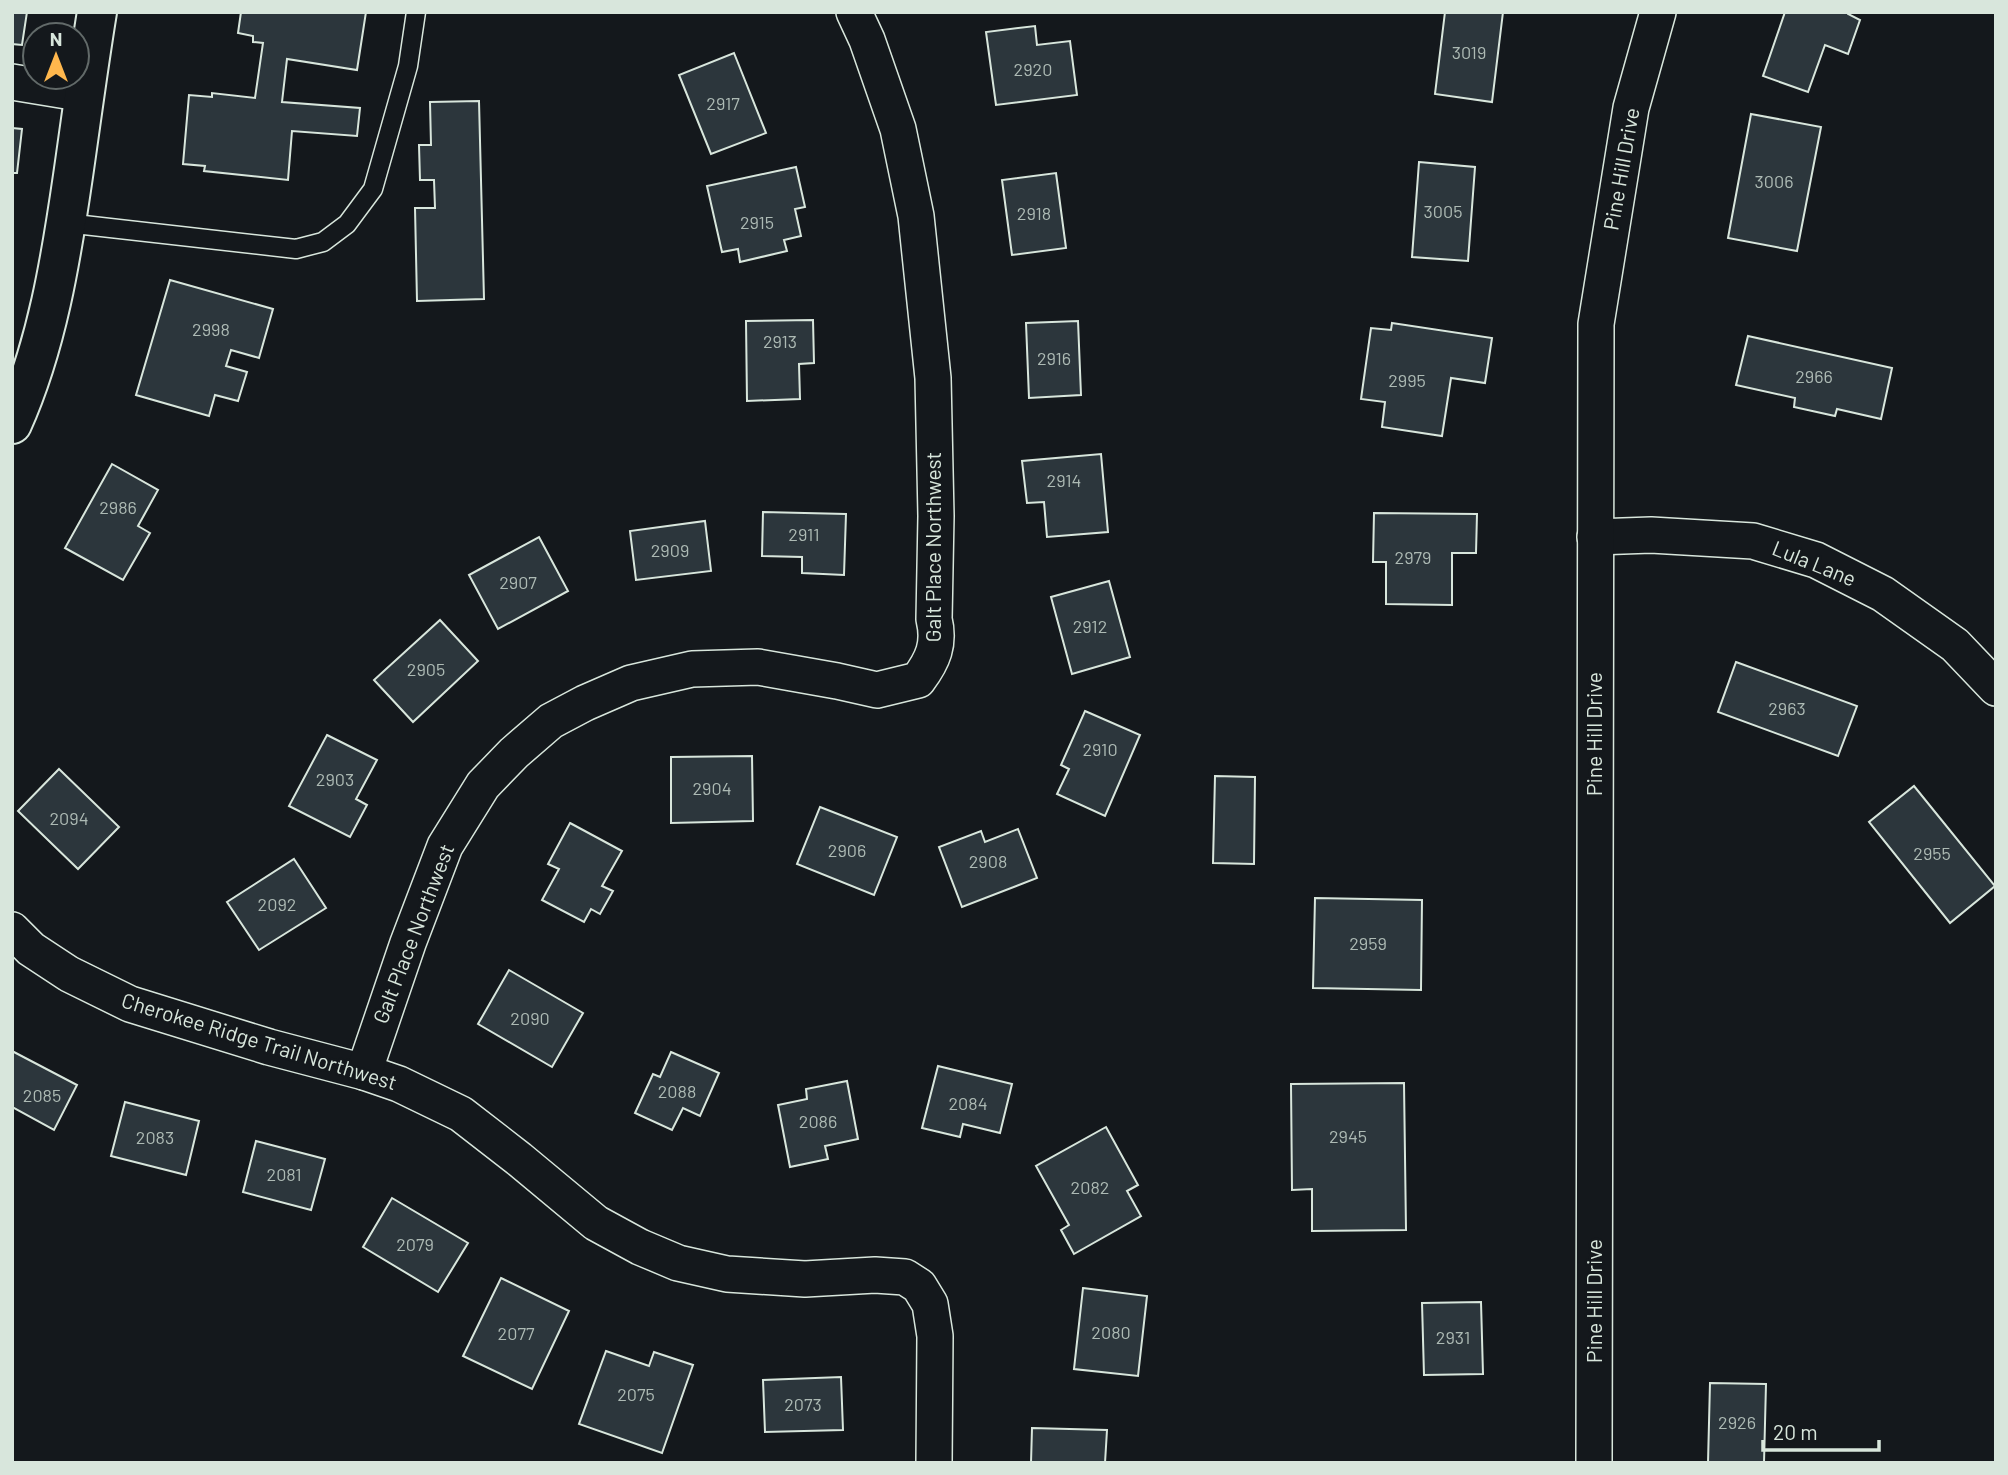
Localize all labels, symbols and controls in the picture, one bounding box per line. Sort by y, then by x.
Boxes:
north arrow [21,21,91,91]
text: N [50,27,62,50]
house number: 3019 [1452,41,1486,63]
house number: 2920 [1014,58,1052,80]
house number: 2917 [706,92,740,114]
street label: Pine Hill Drive [1597,105,1644,232]
house number: 3006 [1755,170,1793,192]
house number: 3005 [1424,200,1462,222]
house number: 2918 [1017,202,1051,224]
house number: 2915 [740,211,774,233]
house number: 2998 [192,318,230,340]
house number: 2913 [763,330,797,352]
house number: 2916 [1037,347,1071,369]
house number: 2966 [1795,365,1833,387]
house number: 2995 [1388,369,1426,391]
street label: Galt Place Northwest [920,452,945,642]
house number: 2914 [1047,469,1081,491]
house number: 2986 [99,496,137,518]
house number: 2911 [788,523,820,545]
street label: Lula Lane [1769,535,1860,591]
house number: 2909 [651,539,689,561]
house number: 2979 [1395,546,1431,568]
house number: 2907 [499,571,537,593]
house number: 2912 [1073,615,1107,637]
house number: 2905 [407,658,445,680]
street label: Pine Hill Drive [1581,672,1606,796]
house number: 2963 [1768,697,1806,719]
house number: 2910 [1082,738,1118,760]
house number: 2903 [316,768,354,790]
house number: 2904 [692,777,732,799]
house number: 2094 [49,807,89,829]
house number: 2906 [828,839,866,861]
street label: Galt Place Northwest [367,840,458,1027]
house number: 2955 [1913,842,1951,864]
house number: 2908 [969,850,1007,872]
house number: 2092 [258,893,296,915]
house number: 2959 [1349,932,1387,954]
street label: Cherokee Ridge Trail Northwest [119,987,400,1094]
house number: 2090 [510,1007,550,1029]
house number: 2088 [658,1080,696,1102]
house number: 2085 [23,1084,61,1106]
house number: 2084 [948,1092,988,1114]
house number: 2086 [799,1110,837,1132]
house number: 2945 [1329,1125,1367,1147]
house number: 2083 [136,1126,174,1148]
house number: 2081 [267,1163,302,1185]
house number: 2082 [1071,1176,1109,1198]
house number: 2079 [396,1233,434,1255]
street label: Pine Hill Drive [1581,1239,1606,1363]
house number: 2080 [1091,1321,1131,1343]
house number: 2077 [498,1322,535,1344]
house number: 2931 [1436,1326,1470,1348]
house number: 2075 [617,1383,655,1405]
house number: 2073 [784,1393,822,1415]
scale bar [1763,1408,1878,1452]
house number: 2926 [1718,1411,1756,1433]
text: 20 m [1773,1419,1818,1444]

